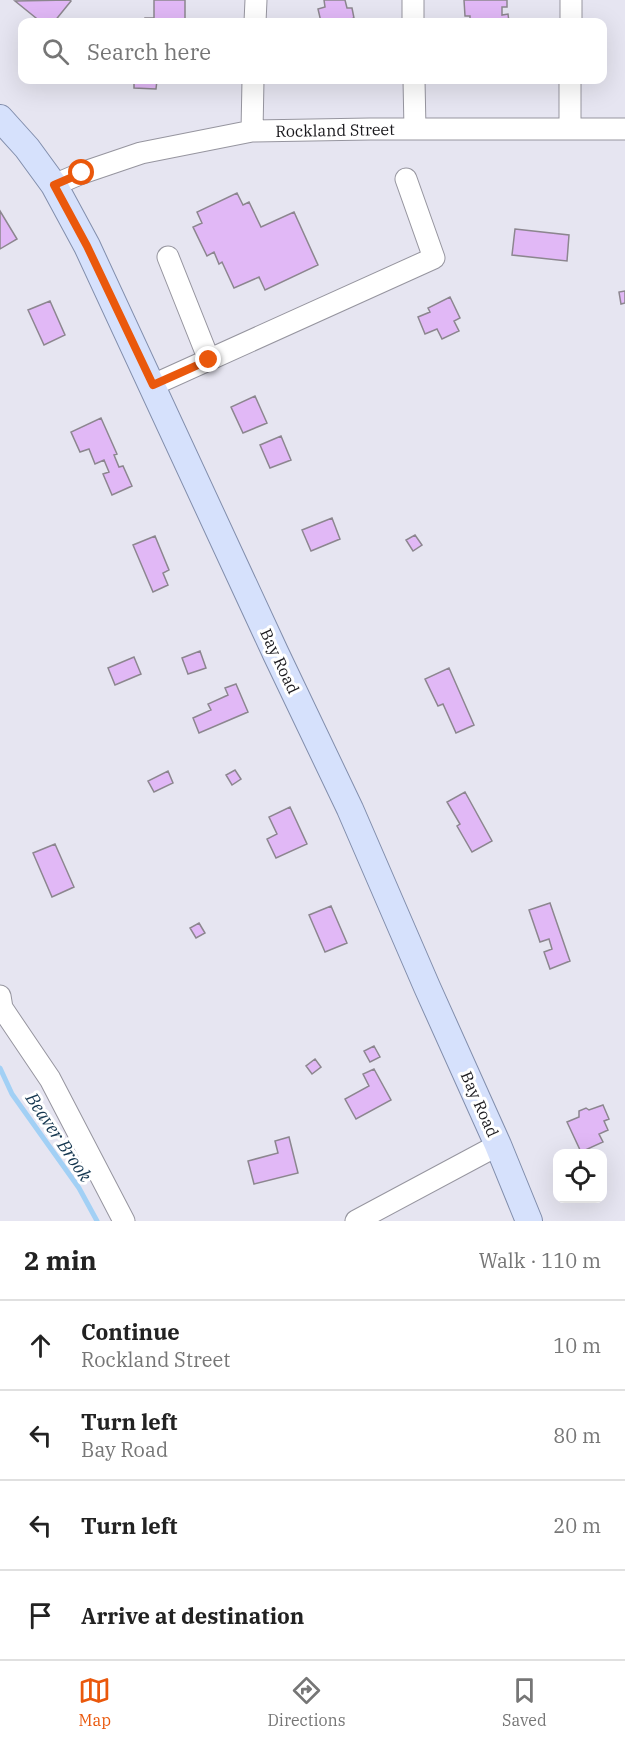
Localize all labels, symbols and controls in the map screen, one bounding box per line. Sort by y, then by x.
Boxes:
search box [18,18,607,84]
icon: search [39,35,72,68]
text: Search here [87,37,211,66]
street label: Rockland Street [275,119,395,141]
route start [68,159,94,185]
route end [195,346,221,372]
street label: Bay Road [256,625,304,697]
street label: Bay Road [457,1068,503,1140]
water label: Beaver Brook [20,1087,97,1186]
map controls [553,1149,607,1203]
button: locate [553,1149,607,1203]
text: 2 min [24,1243,97,1277]
text: Walk · 110 m [479,1247,601,1274]
text: Continue [81,1317,180,1346]
icon: ahead [24,1329,57,1362]
text: 10 m [553,1332,601,1359]
text: Rockland Street [81,1346,230,1373]
text: Turn left [81,1407,177,1436]
icon: left [24,1419,57,1452]
text: 80 m [553,1422,601,1449]
text: Bay Road [81,1436,168,1463]
icon: left [24,1509,57,1542]
text: Turn left [81,1511,177,1540]
text: 20 m [553,1512,601,1539]
icon: arrive [24,1599,57,1632]
text: Arrive at destination [81,1601,304,1630]
tab: Map [78,1674,111,1730]
tab: Directions [268,1674,346,1730]
tab: Saved [502,1674,547,1730]

